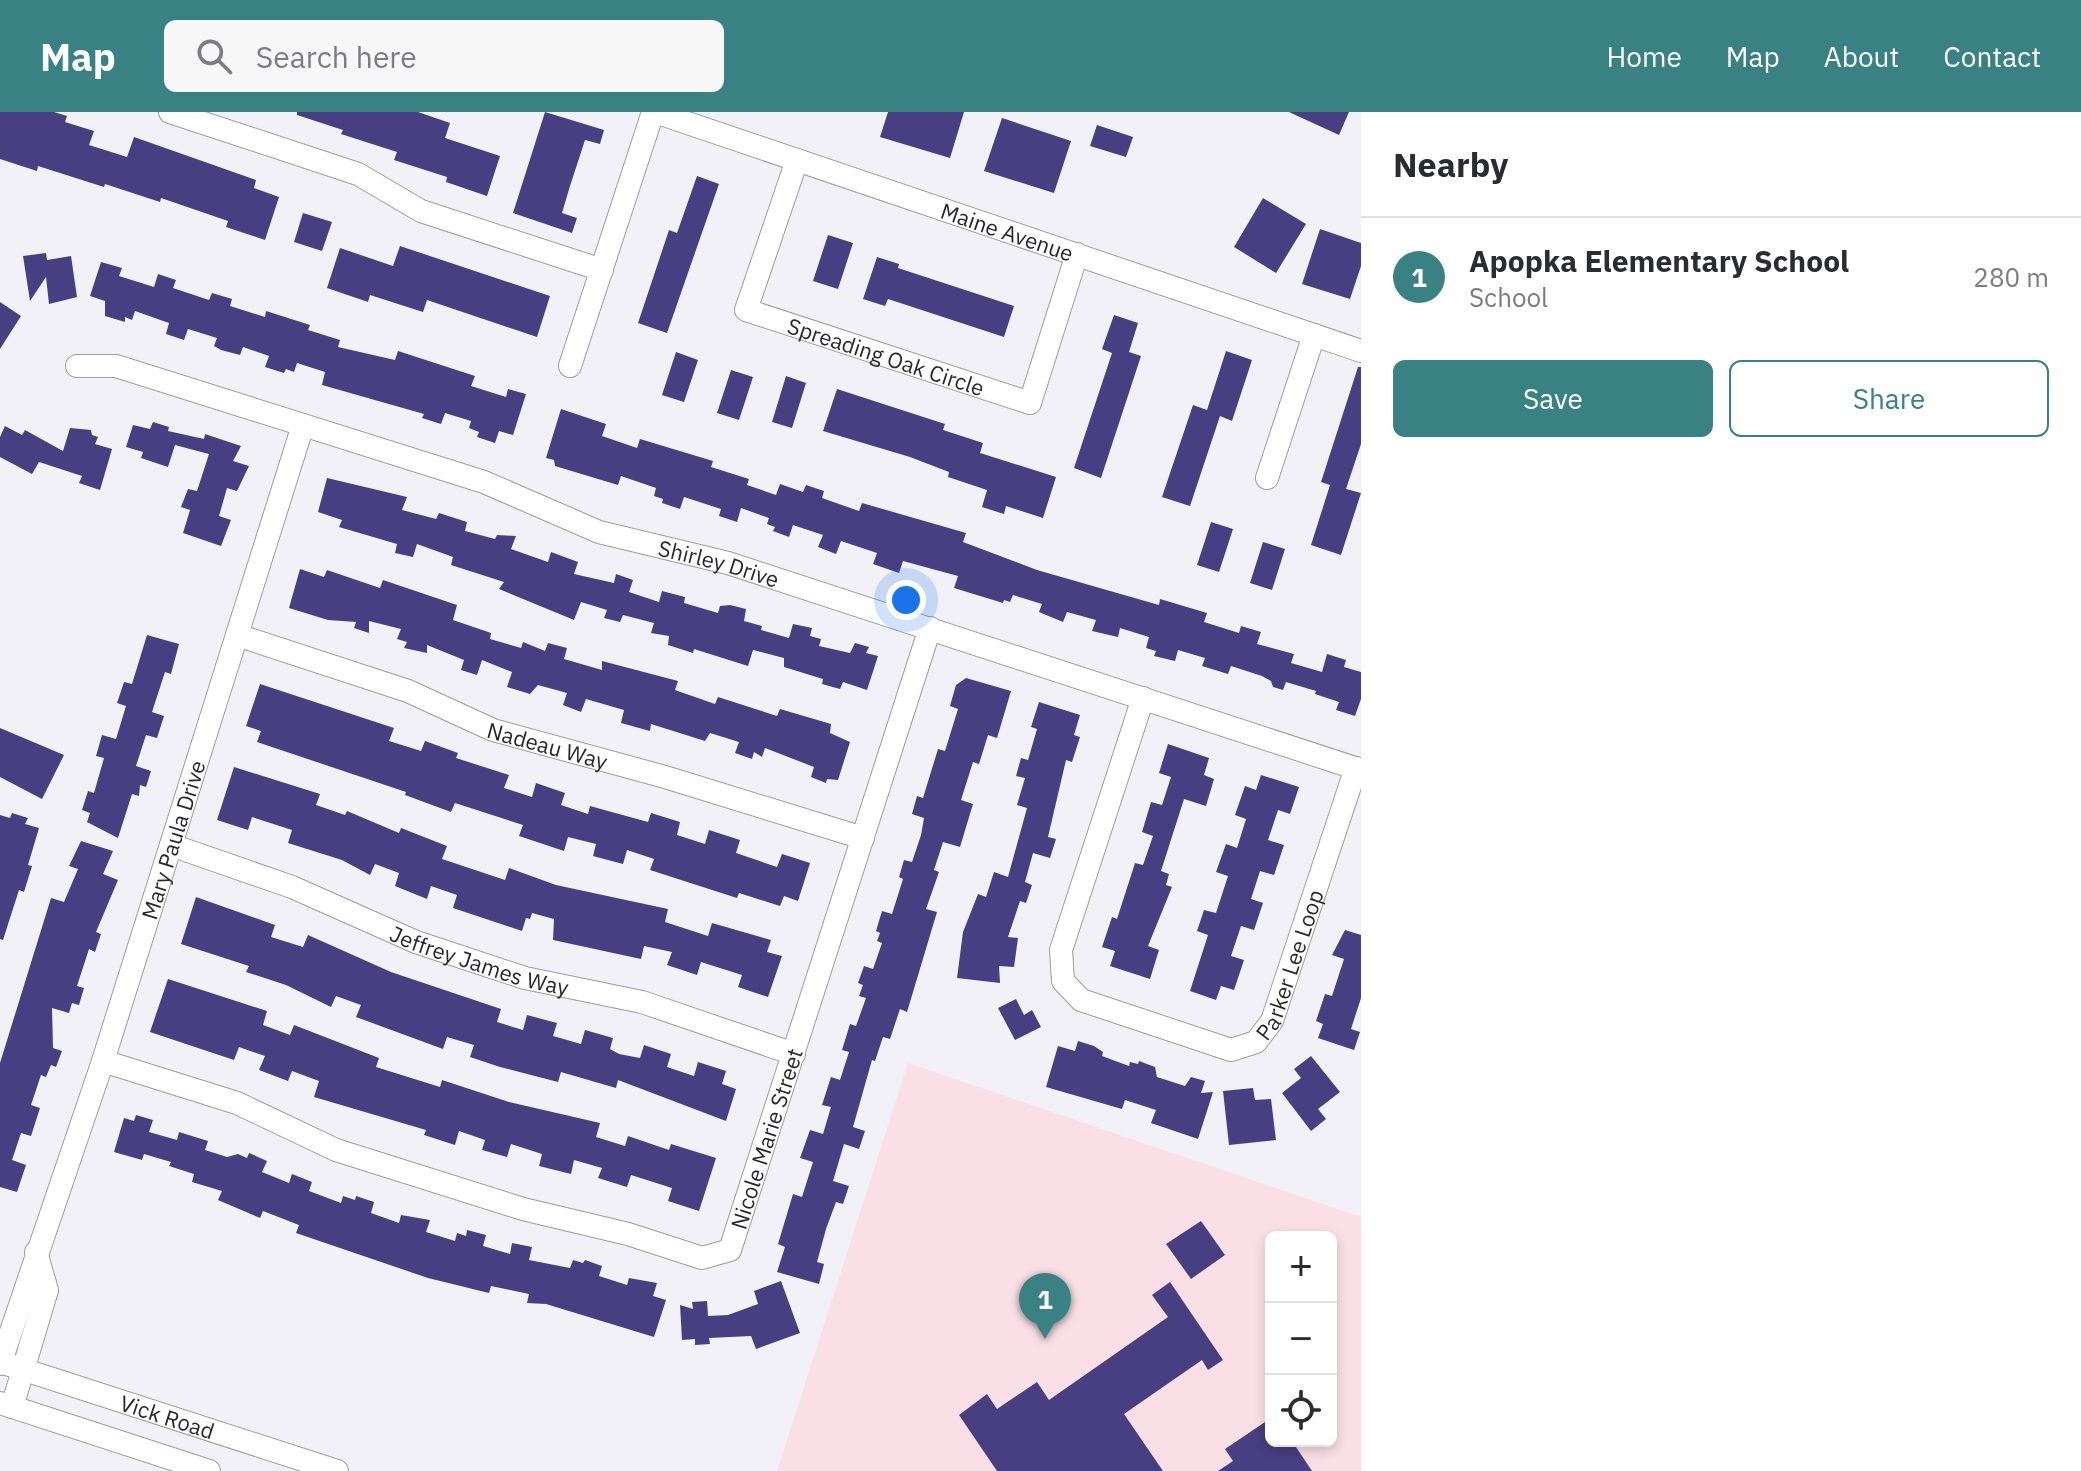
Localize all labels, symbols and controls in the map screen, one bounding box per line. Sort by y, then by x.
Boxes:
search box [164,20,724,92]
text: Map [40,32,116,81]
icon: search [192,34,236,78]
text: Search here [256,37,417,76]
text: Home [1606,38,1682,75]
text: Map [1726,38,1780,75]
text: About [1824,38,1899,75]
text: Contact [1943,38,2041,75]
text: Nearby [1393,142,1508,186]
street label: Maine Avenue [937,195,1078,267]
text: Apopka Elementary School [1469,241,1849,280]
text: 1 [1411,260,1427,294]
text: 280 m [1973,260,2049,294]
text: School [1469,280,1548,314]
street label: Spreading Oak Circle [784,310,988,402]
button: Save [1393,360,1713,437]
button: Share [1729,360,2049,437]
street label: Shirley Drive [656,532,783,593]
your location [886,580,926,620]
street label: Nadeau Way [484,715,611,775]
street label: Mary Paula Drive [134,756,211,923]
street label: Parker Lee Loop [1248,885,1329,1046]
street label: Jeffrey James Way [386,918,571,1001]
street label: Nicole Marie Street [723,1044,808,1233]
map controls [1265,1231,1337,1447]
button: + [1265,1231,1337,1303]
pin: 1 [1019,1273,1071,1339]
button: − [1265,1303,1337,1375]
button: locate [1265,1375,1337,1447]
street label: Vick Road [117,1387,218,1445]

